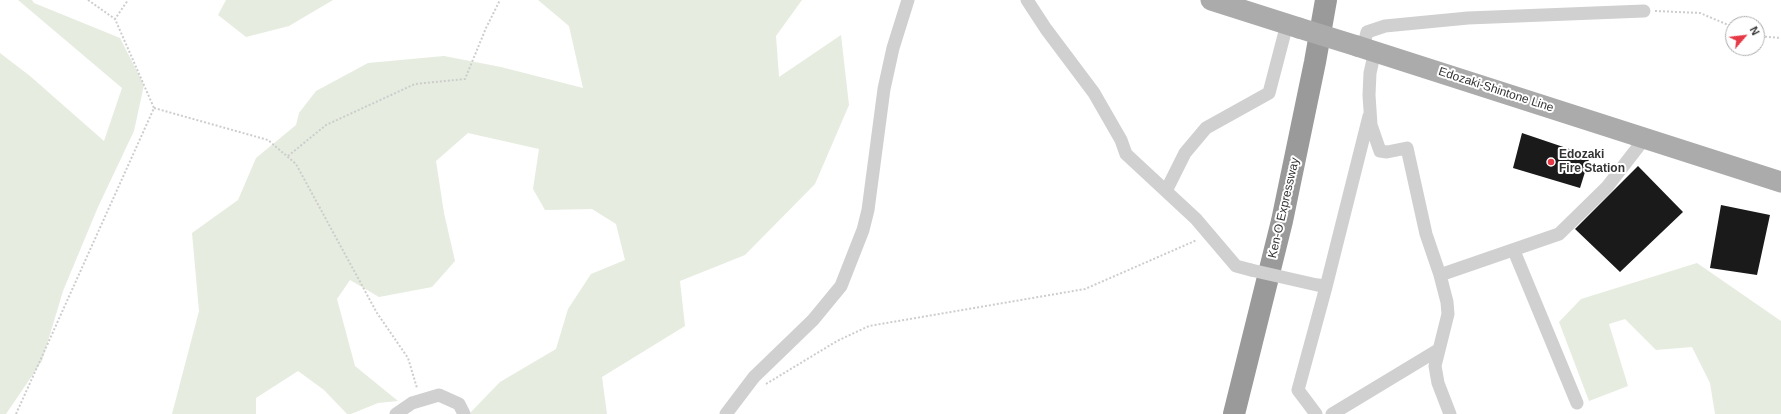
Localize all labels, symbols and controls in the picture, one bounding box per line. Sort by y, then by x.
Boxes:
north arrow [1725,16,1765,56]
text: N [1748,25,1762,37]
street label: Edozaki-Shintone Line [1437,65,1555,115]
place label: Edozaki Fire Station [1559,148,1625,176]
street label: Ken-O Expressway [1265,156,1303,260]
marker: Edozaki Fire Station [1546,157,1556,167]

